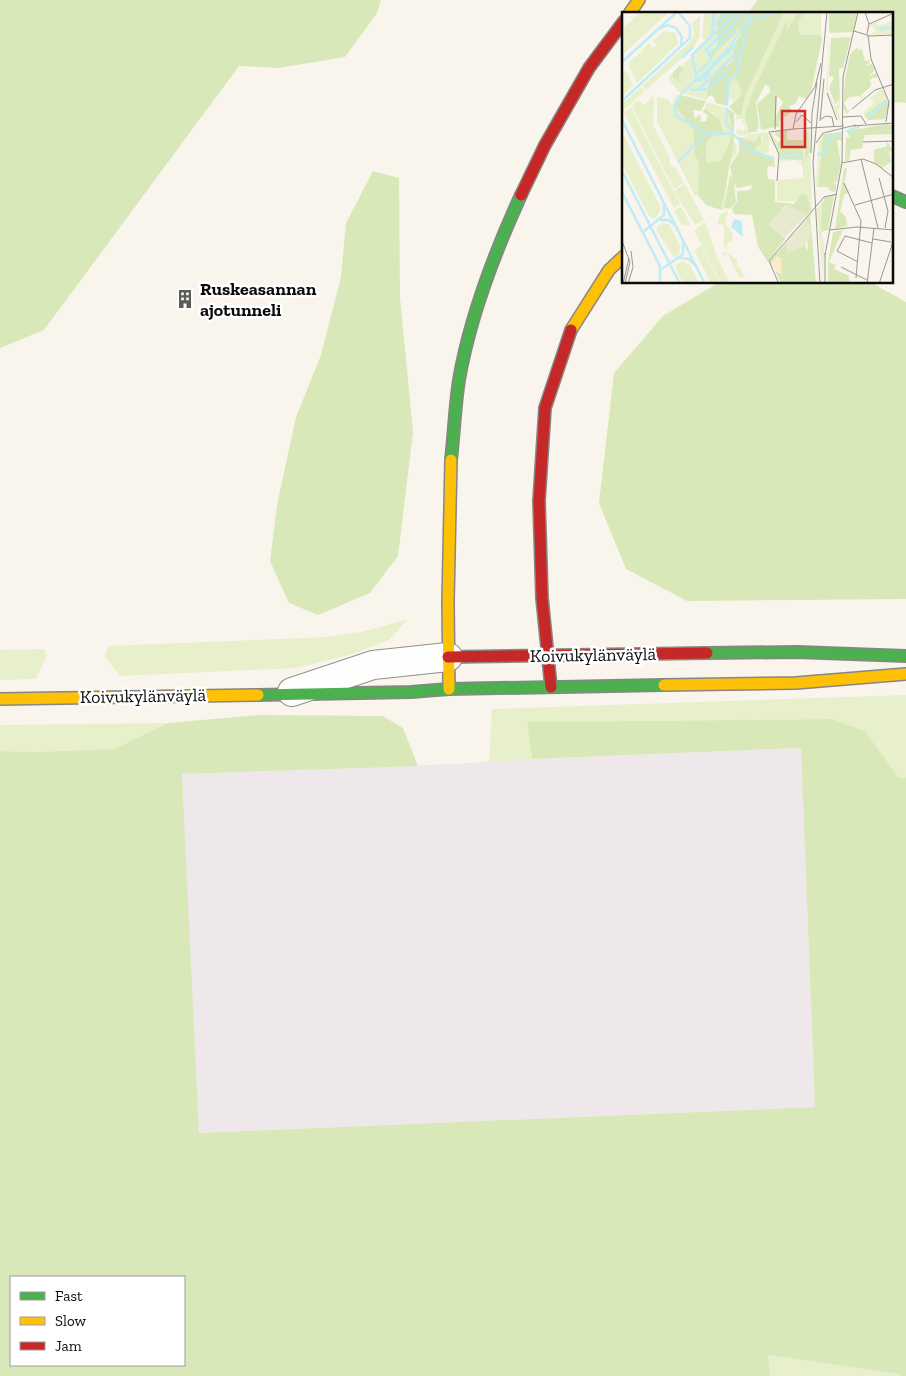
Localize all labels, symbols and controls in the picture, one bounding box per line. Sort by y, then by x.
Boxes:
inset map [622,12,894,284]
place label: Ruskeasannan ajotunneli [200,278,317,321]
building icon: Ruskeasannan ajotunneli [174,288,196,310]
street label: Koivukylänväylä [530,643,657,667]
street label: Koivukylänväylä [80,684,207,708]
legend [10,1276,185,1366]
text: Fast [55,1287,83,1305]
text: Slow [55,1312,87,1330]
text: Jam [55,1337,82,1355]

